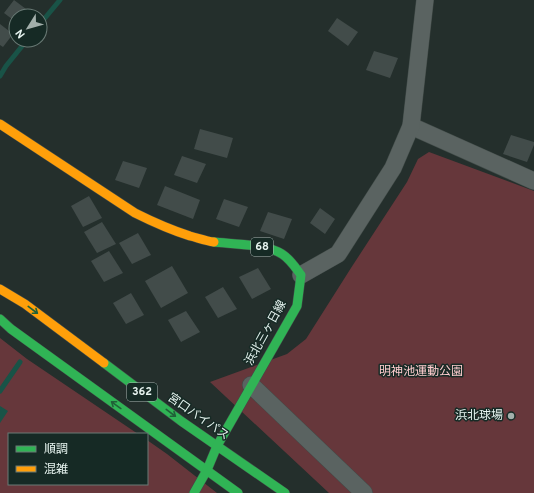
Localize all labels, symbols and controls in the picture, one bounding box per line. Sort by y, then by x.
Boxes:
north arrow [8,8,48,48]
text: N [13,26,29,41]
road number: 68 [251,238,273,256]
street label: 浜北三ヶ日線 [242,298,290,368]
one-way arrow [28,306,39,314]
park label: 明神池運動公園 [379,364,463,380]
road number: 362 [127,383,157,401]
street label: 宮口バイパス [164,390,232,444]
one-way arrow [110,401,121,409]
place label: 浜北球場 [455,408,503,424]
one-way arrow [165,409,176,417]
marker: 浜北球場 [506,411,516,421]
legend [8,433,148,485]
text: 順調 [44,442,68,458]
text: 混雑 [44,462,68,478]

